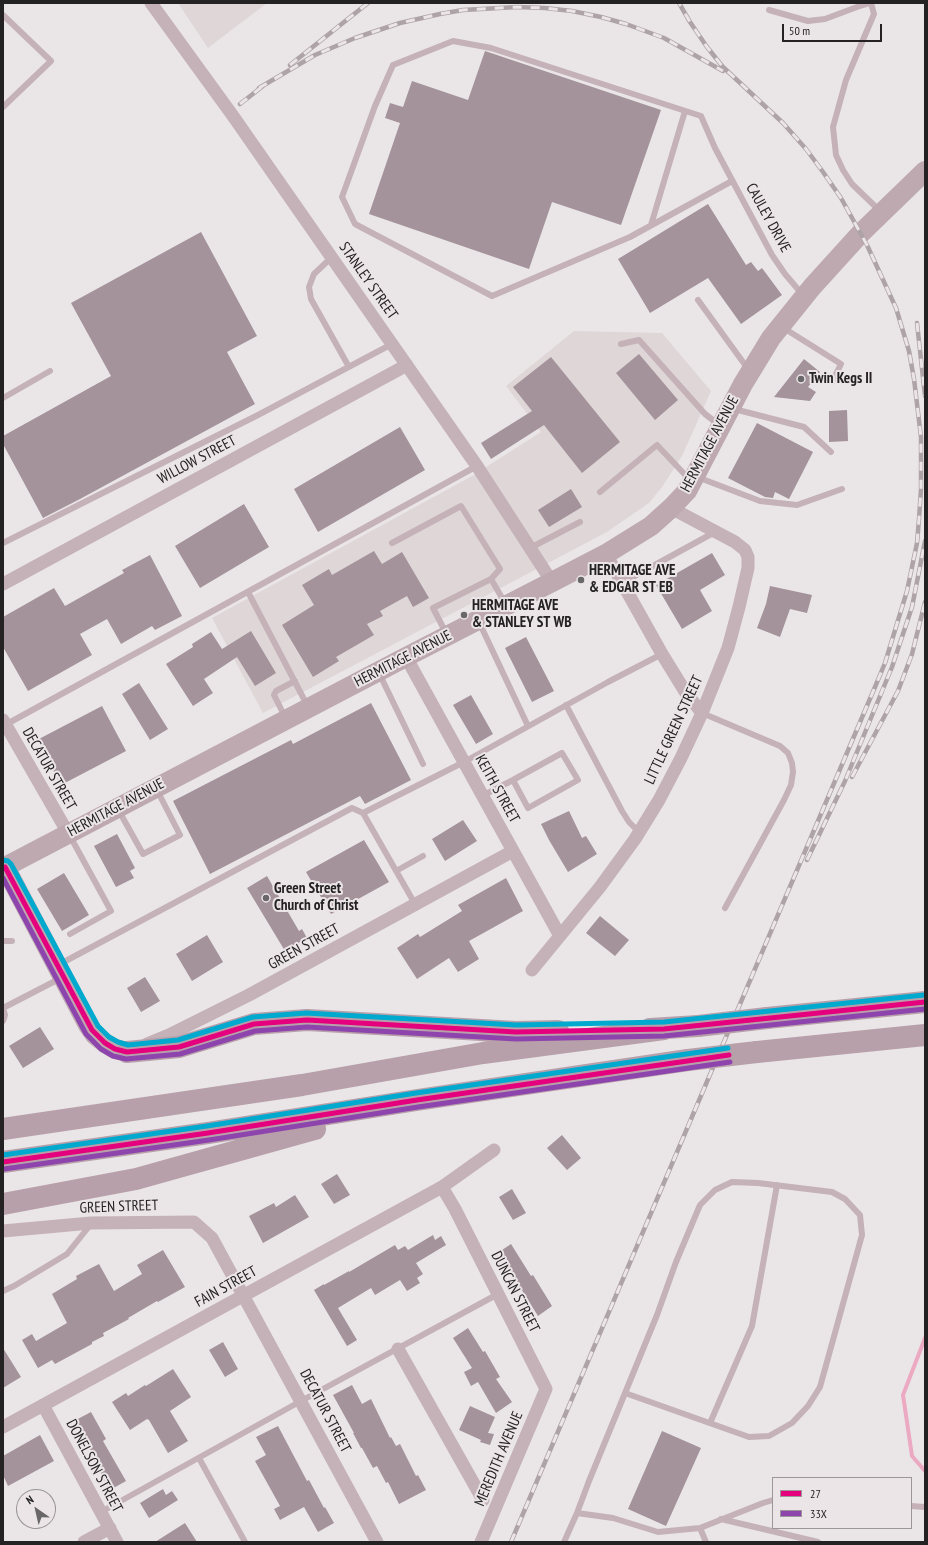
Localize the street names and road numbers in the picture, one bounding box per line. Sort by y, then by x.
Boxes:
street label: CAULEY DRIVE [742,180,794,256]
street label: STANLEY STREET [335,239,401,323]
street label: HERMITAGE AVENUE [677,393,743,495]
street label: WILLOW STREET [155,432,239,488]
street label: HERMITAGE AVENUE [351,627,455,691]
street label: LITTLE GREEN STREET [641,673,707,787]
street label: DECATUR STREET [18,725,80,813]
street label: KEITH STREET [471,752,523,826]
street label: HERMITAGE AVENUE [65,775,167,841]
street label: GREEN STREET [265,920,343,974]
street label: GREEN STREET [79,1197,159,1217]
street label: DUNCAN STREET [487,1248,543,1336]
street label: FAIN STREET [192,1263,260,1311]
street label: DECATUR STREET [295,1366,355,1456]
street label: MEREDITH AVENUE [471,1409,527,1509]
street label: DONELSON STREET [62,1416,126,1516]

